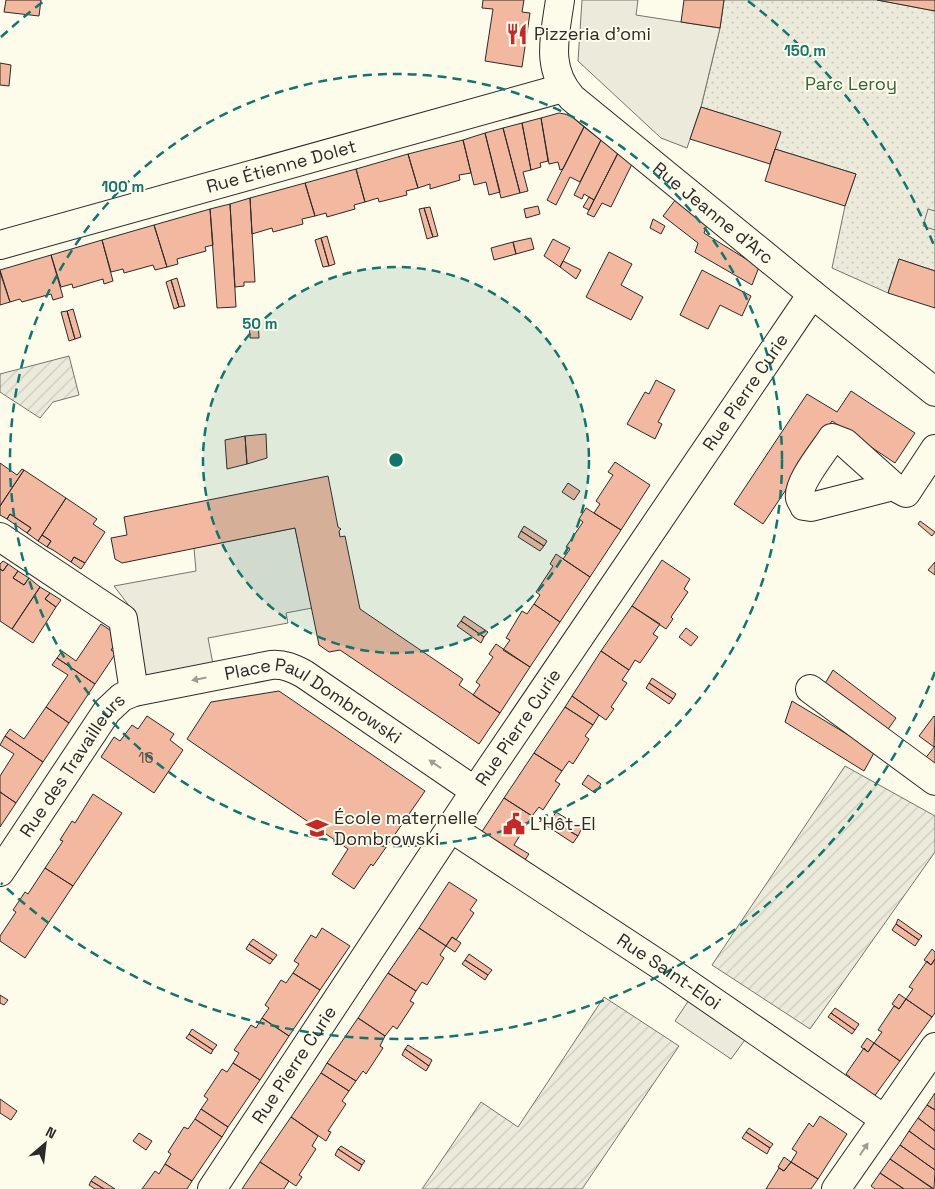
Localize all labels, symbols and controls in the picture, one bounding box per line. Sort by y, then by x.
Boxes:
restaurant icon: Pizzeria d'omi [504,21,530,47]
place label: Pizzeria d'omi [534,22,651,45]
text: 150 m [784,41,826,60]
park label: Parc Leroy [805,72,897,95]
street label: Rue Étienne Dolet [204,134,359,198]
street label: Rue Jeanne d'Arc [648,157,779,269]
text: 100 m [102,177,144,196]
text: 50 m [242,314,278,333]
street label: Rue Pierre Curie [697,329,793,455]
centre of rings [387,451,405,469]
street label: Place Paul Dombrowski [222,653,406,748]
street label: Rue Pierre Curie [470,664,566,790]
one-way arrow [191,675,206,683]
street label: Rue des Travailleurs [14,688,130,841]
house number: 16 [138,748,154,767]
one-way arrow [428,759,442,769]
place label: École maternelle Dombrowski [334,806,478,850]
public building icon: L'Hôt-El [501,811,527,837]
place label: L'Hôt-El [530,812,596,835]
school or university icon: École maternelle Dombrowski [304,815,330,841]
street label: Rue Saint-Eloi [613,928,726,1014]
street label: Rue Pierre Curie [246,1001,341,1128]
north arrow [20,1119,70,1169]
text: N [43,1122,59,1143]
one-way arrow [859,1142,868,1156]

